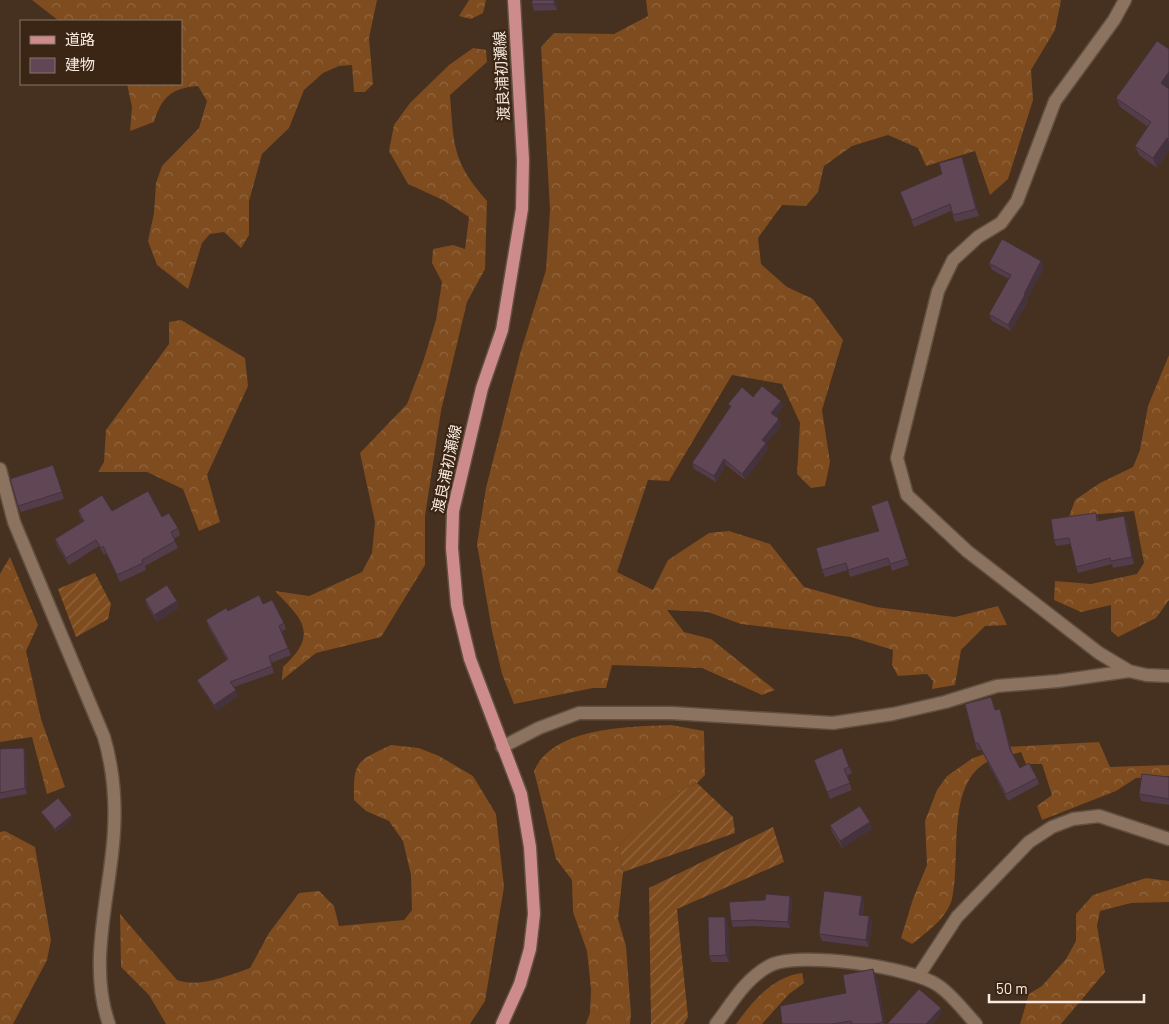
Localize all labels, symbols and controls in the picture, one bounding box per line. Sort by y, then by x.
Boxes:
legend [20,20,182,85]
text: 道路 [65,30,95,48]
street label: 渡良浦初瀬線 [490,31,512,121]
text: 建物 [65,55,95,73]
street label: 渡良浦初瀬線 [428,423,464,515]
scale bar [989,972,1144,1004]
text: 50 m [996,979,1028,997]

